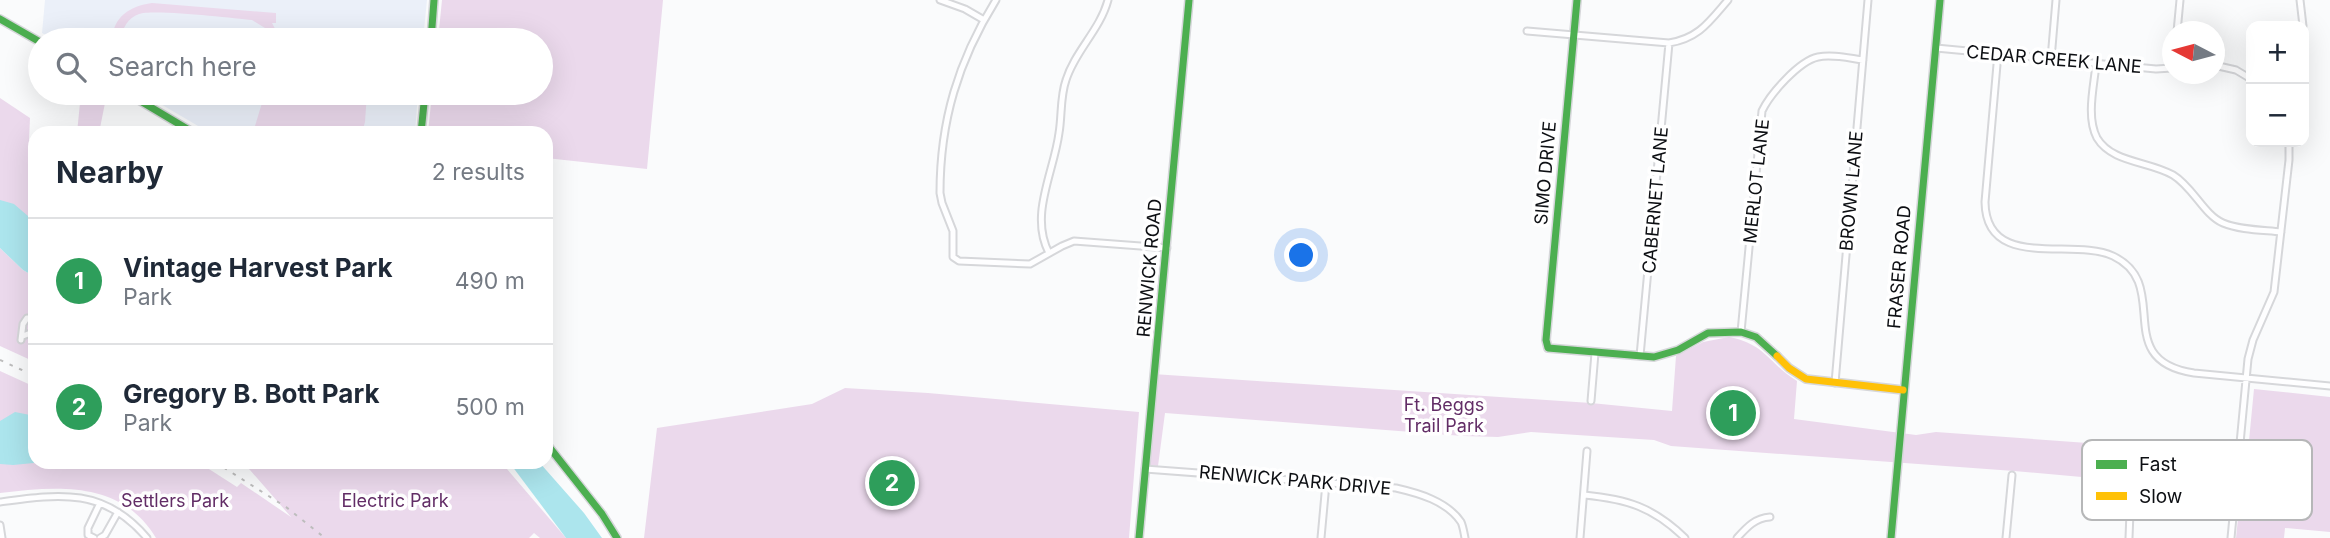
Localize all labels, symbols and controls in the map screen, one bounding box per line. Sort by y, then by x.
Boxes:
north arrow [2162,21,2225,84]
map controls [2246,21,2309,147]
button: + [2246,21,2309,84]
search box [28,28,553,105]
street label: CEDAR CREEK LANE [1965,41,2143,77]
icon: search [52,48,90,86]
text: Search here [108,51,257,82]
button: − [2246,84,2309,147]
street label: MERLOT LANE [1739,118,1773,244]
street label: SIMO DRIVE [1530,120,1560,226]
street label: CABERNET LANE [1638,126,1672,274]
street label: BROWN LANE [1835,130,1867,252]
text: Nearby [56,154,164,190]
text: 2 results [432,158,525,186]
street label: RENWICK ROAD [1132,198,1166,338]
street label: FRASER ROAD [1883,204,1915,330]
your location [1284,238,1318,272]
text: Vintage Harvest Park [123,252,393,283]
text: 1 [74,267,84,295]
text: 490 m [455,267,525,295]
text: Park [123,283,172,311]
text: Gregory B. Bott Park [123,378,380,409]
pin: 1 [1710,387,1756,439]
text: 2 [72,393,86,421]
text: 500 m [455,393,525,421]
park label: Ft. Beggs Trail Park [1404,394,1484,436]
text: Park [123,409,172,437]
legend [2082,440,2312,520]
text: Fast [2139,453,2177,476]
pin: 2 [869,457,915,509]
street label: RENWICK PARK DRIVE [1198,461,1392,499]
text: Slow [2139,485,2182,508]
park label: Settlers Park [121,490,229,511]
park label: Electric Park [341,490,449,511]

